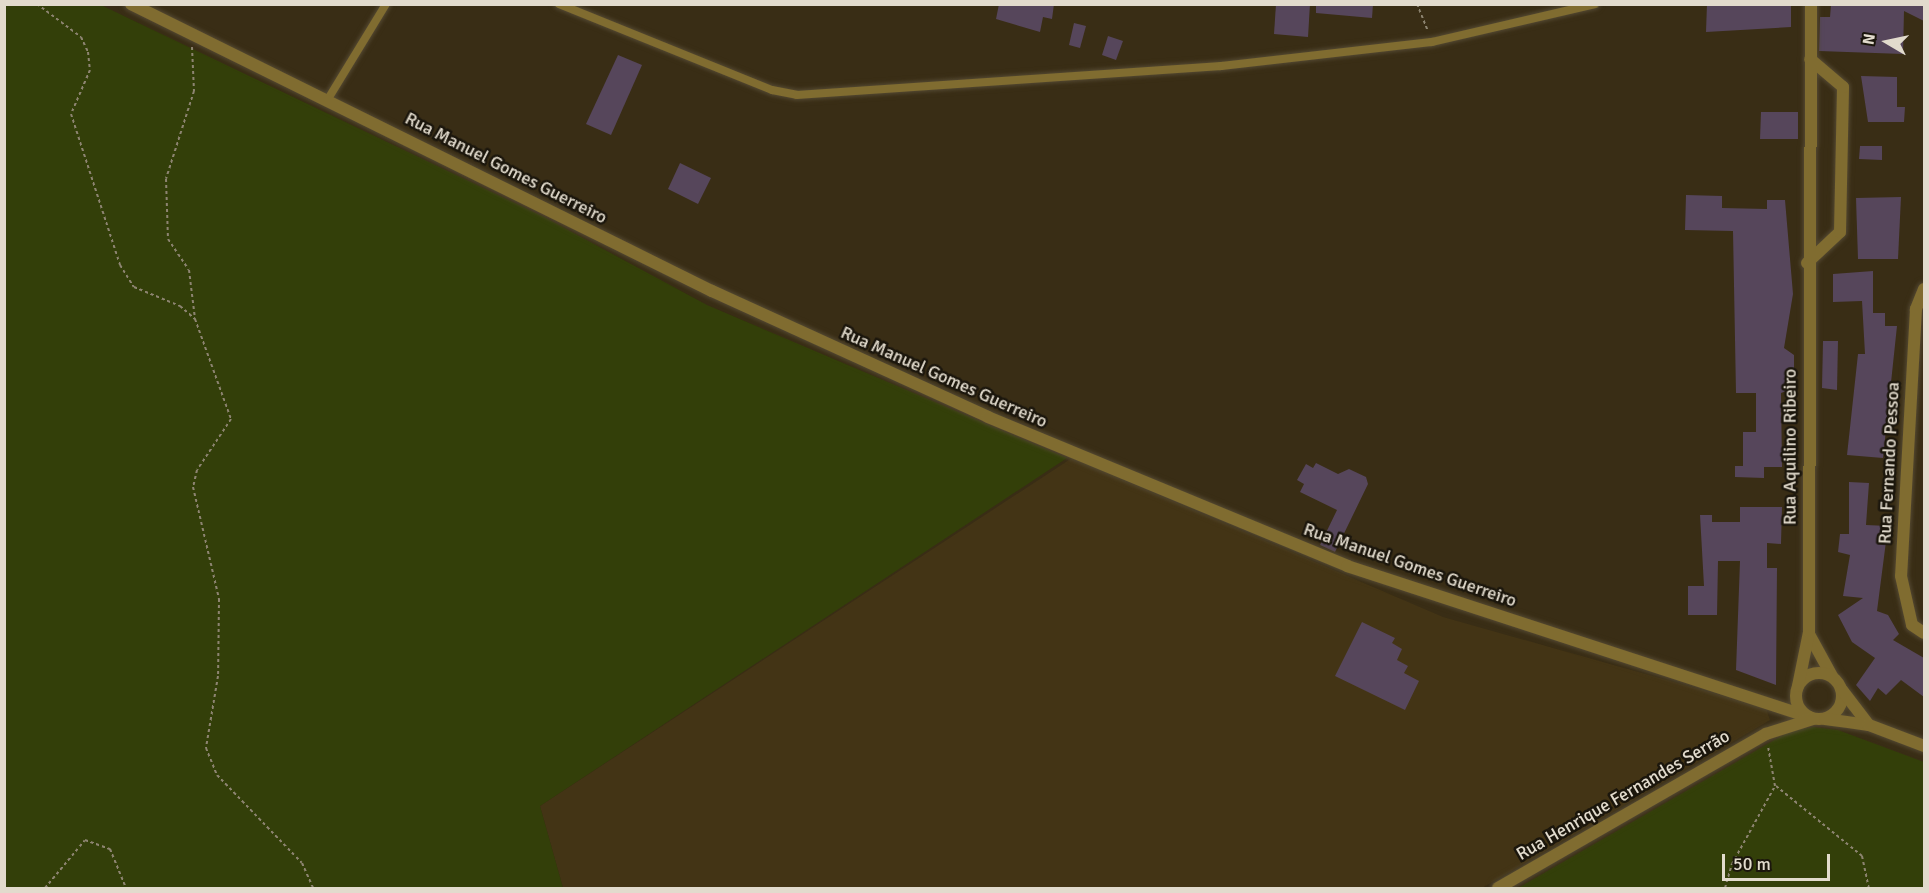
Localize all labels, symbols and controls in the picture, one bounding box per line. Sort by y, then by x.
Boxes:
north arrow [1857,12,1917,72]
text: N [1858,32,1880,46]
street label: Rua Manuel Gomes Guerreiro [401,108,611,228]
street label: Rua Manuel Gomes Guerreiro [837,322,1051,432]
street label: Rua Aquilino Ribeiro [1779,369,1801,525]
street label: Rua Fernando Pessoa [1874,381,1904,545]
street label: Rua Manuel Gomes Guerreiro [1301,518,1519,612]
street label: Rua Henrique Fernandes Serrão [1513,725,1733,865]
scale bar [1725,842,1833,880]
text: 50 m [1733,853,1771,875]

